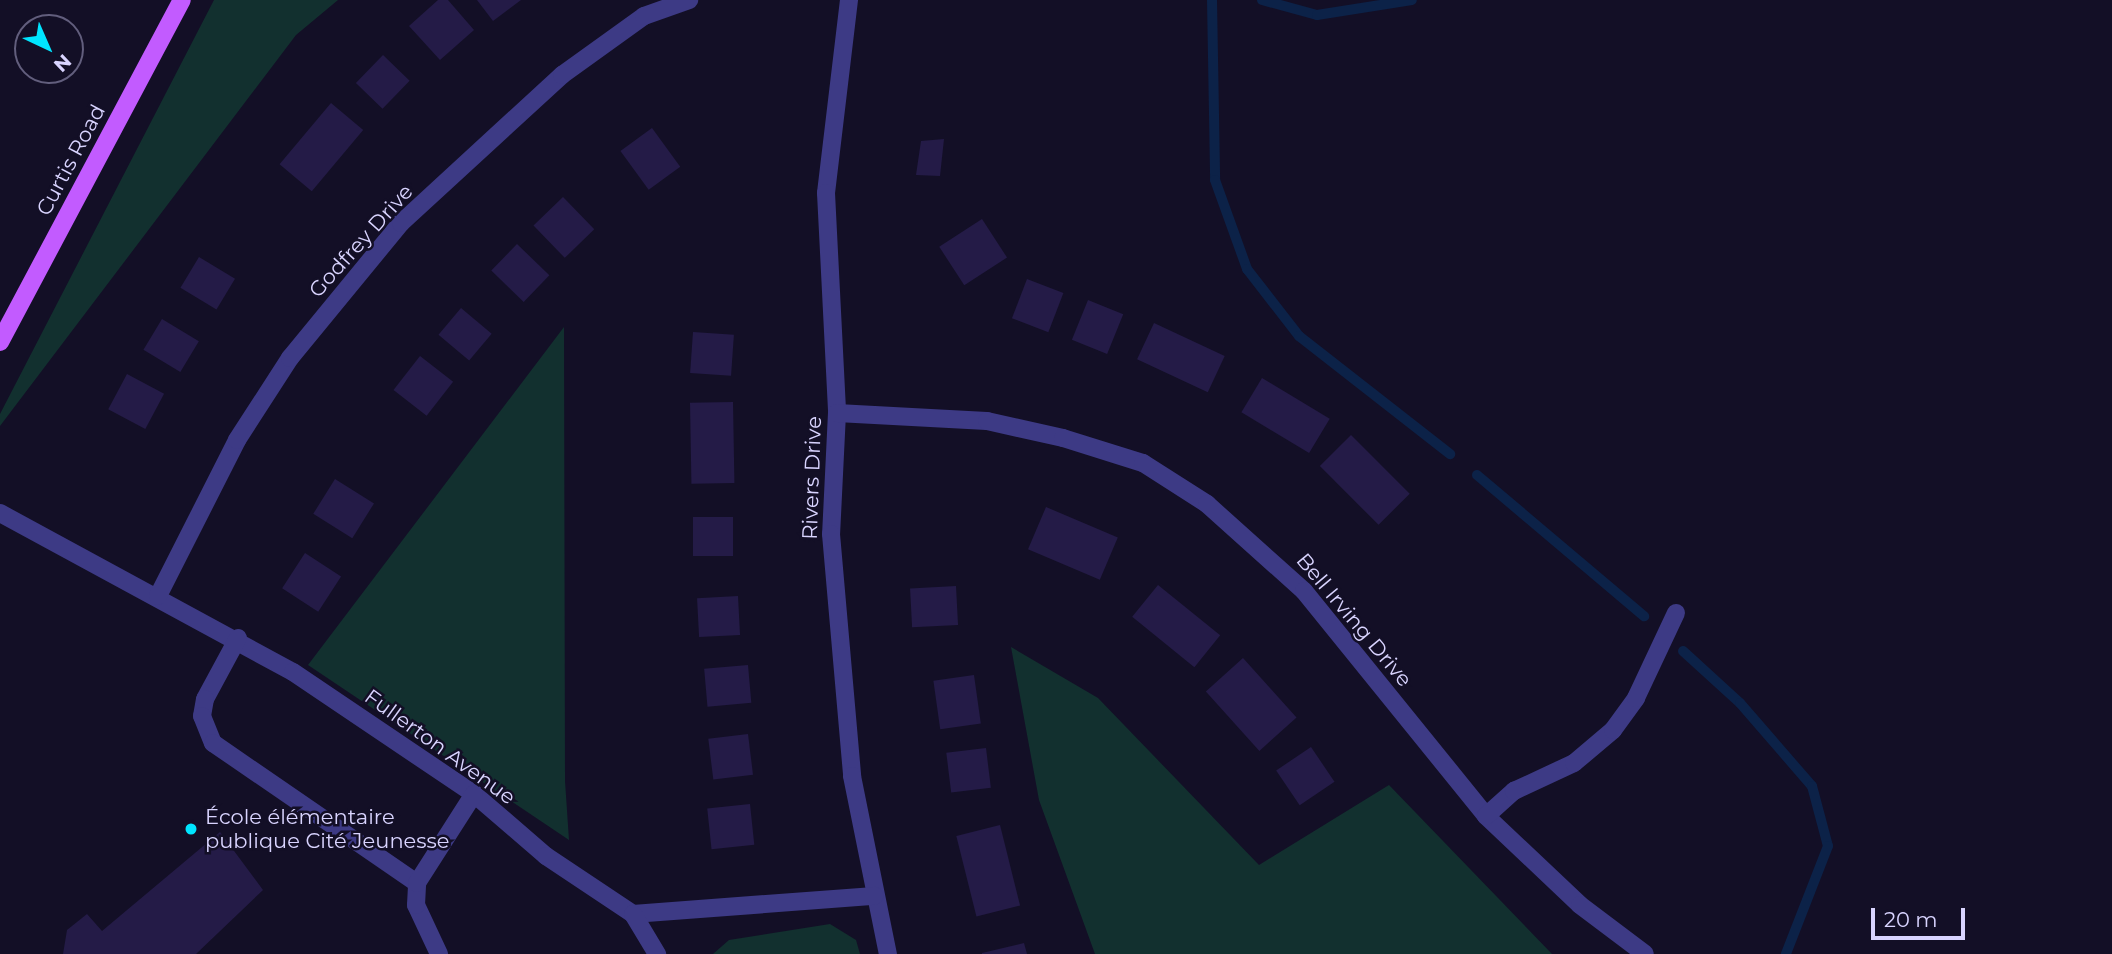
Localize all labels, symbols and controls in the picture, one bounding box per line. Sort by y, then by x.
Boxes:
north arrow [14,14,84,84]
text: N [49,49,76,77]
street label: Curtis Road [31,100,111,220]
street label: Godfrey Drive [304,179,418,303]
street label: Rivers Drive [797,416,827,540]
street label: Bell Irving Drive [1291,548,1417,692]
street label: Fullerton Avenue [360,684,520,810]
place label: École élémentaire publique Cité Jeunesse [205,804,449,854]
marker: École élémentaire publique Cité Jeunesse [183,821,199,837]
scale bar [1874,894,1968,938]
text: 20 m [1884,907,1938,932]

